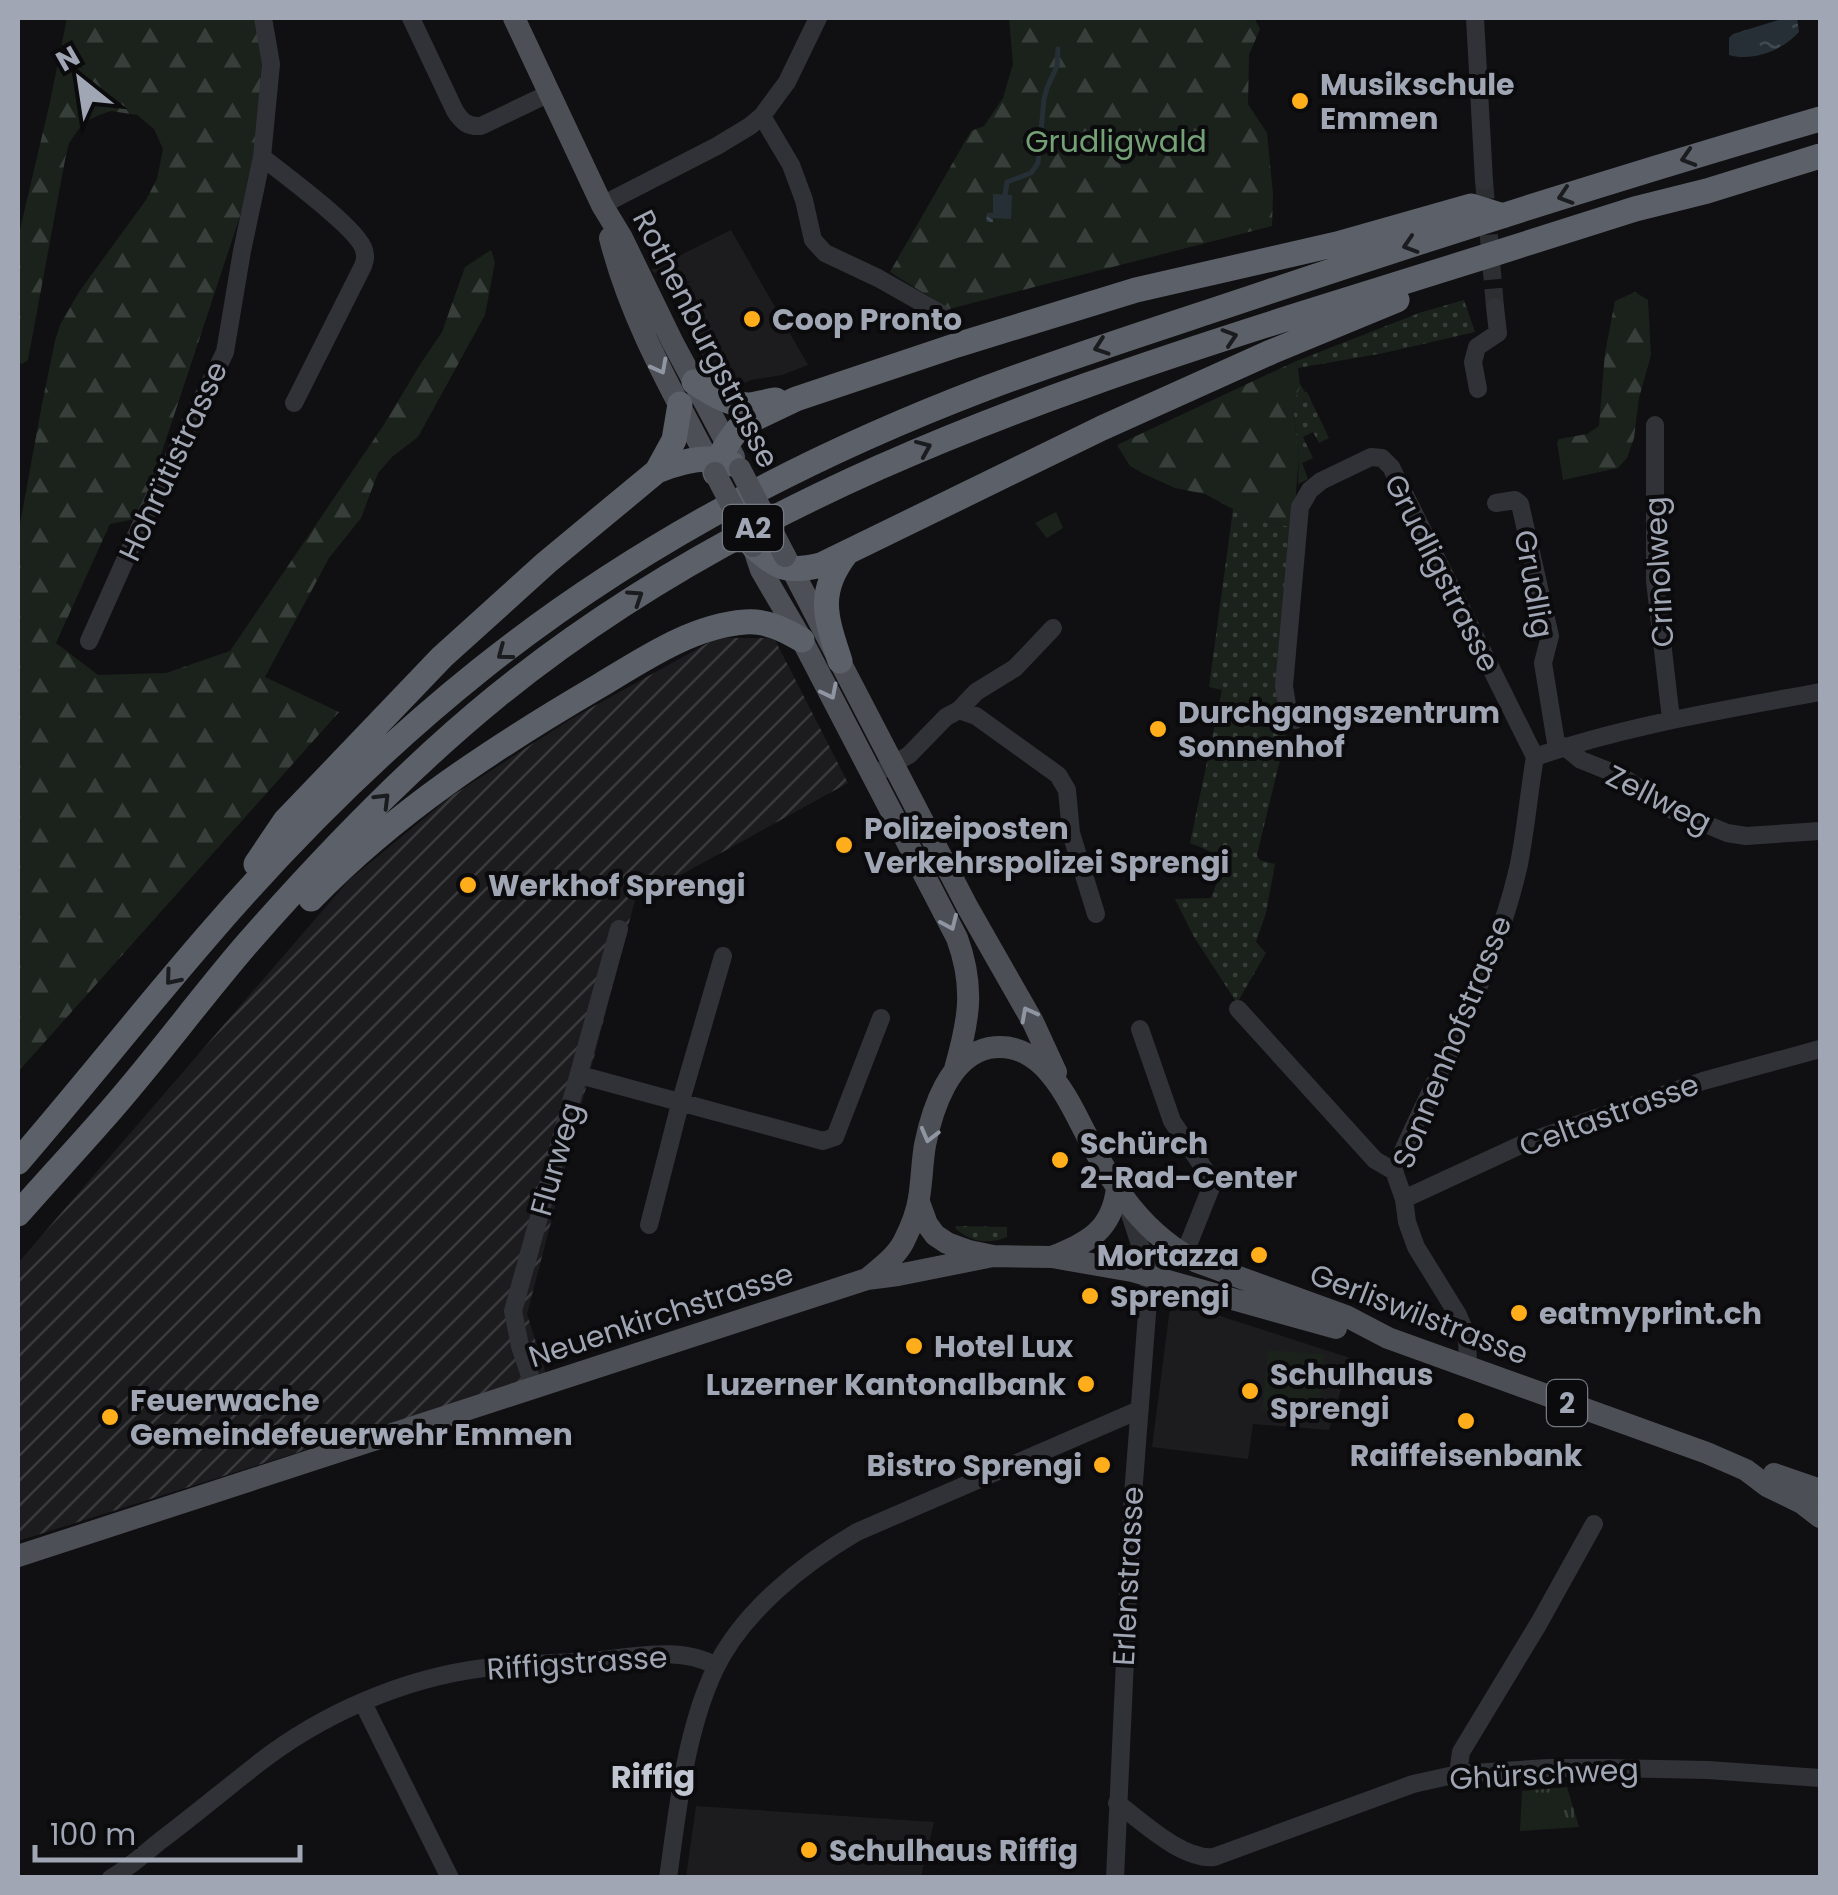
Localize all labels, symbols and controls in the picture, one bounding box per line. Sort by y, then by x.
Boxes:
north arrow [30,30,130,130]
text: N [49,37,87,81]
place label: Musikschule Emmen [1320,63,1515,140]
marker: Musikschule Emmen [1289,90,1311,112]
park label: Grudligwald [1025,120,1207,163]
one-way arrow [1680,146,1697,167]
one-way arrow [1558,184,1575,205]
street label: Rothenburgstrasse [622,203,790,475]
one-way arrow [1403,234,1420,254]
place label: Coop Pronto [772,298,962,341]
marker: Coop Pronto [741,308,763,330]
one-way arrow [1220,328,1237,349]
one-way arrow [1094,335,1111,355]
street label: Hohrütistrasse [108,354,238,568]
one-way arrow [648,357,667,375]
one-way arrow [914,440,932,460]
street label: Grudligstrasse [1374,467,1510,679]
street label: Crinolweg [1634,495,1684,649]
road number: A2 [723,505,783,551]
street label: Grudlig [1503,527,1565,641]
one-way arrow [625,590,643,609]
one-way arrow [496,640,515,659]
one-way arrow [818,682,837,700]
place label: Durchgangszentrum Sonnenhof [1178,691,1500,768]
marker: Durchgangszentrum Sonnenhof [1147,718,1169,740]
street label: Zellweg [1599,754,1719,844]
one-way arrow [372,794,390,812]
place label: Polizeiposten Verkehrspolizei Sprengi [864,807,1229,884]
marker: Polizeiposten Verkehrspolizei Sprengi [833,834,855,856]
place label: Werkhof Sprengi [488,864,746,907]
marker: Werkhof Sprengi [457,874,479,896]
street label: Sonnenhofstrasse [1382,909,1522,1175]
one-way arrow [938,913,958,931]
one-way arrow [166,966,184,984]
one-way arrow [1021,1006,1040,1024]
street label: Celtastrasse [1513,1063,1705,1167]
street label: Flurweg [519,1097,593,1221]
place label: Schürch 2-Rad-Center [1080,1122,1297,1199]
one-way arrow [919,1126,940,1143]
marker: Schürch 2-Rad-Center [1049,1149,1071,1171]
place label: Mortazza [1097,1234,1239,1277]
marker: Mortazza [1248,1244,1270,1266]
street label: Neuenkirchstrasse [523,1252,799,1378]
street label: Gerliswilstrasse [1304,1253,1534,1375]
place label: Sprengi [1110,1275,1230,1318]
marker: Sprengi [1079,1285,1101,1307]
place label: eatmyprint.ch [1539,1292,1762,1335]
marker: eatmyprint.ch [1508,1302,1530,1324]
place label: Hotel Lux [934,1325,1073,1368]
marker: Hotel Lux [903,1335,925,1357]
place label: Schulhaus Sprengi [1270,1353,1433,1430]
place label: Luzerner Kantonalbank [706,1363,1066,1406]
marker: Luzerner Kantonalbank [1075,1373,1097,1395]
place label: Feuerwache Gemeindefeuerwehr Emmen [130,1379,573,1456]
marker: Schulhaus Sprengi [1239,1380,1261,1402]
road number: 2 [1547,1380,1587,1426]
marker: Feuerwache Gemeindefeuerwehr Emmen [99,1406,121,1428]
marker: Raiffeisenbank [1455,1410,1477,1432]
place label: Raiffeisenbank [1350,1434,1583,1477]
place label: Bistro Sprengi [867,1444,1082,1487]
marker: Bistro Sprengi [1091,1454,1113,1476]
street label: Erlenstrasse [1102,1485,1154,1667]
street label: Riffigstrasse [485,1635,669,1691]
street label: Ghürschweg [1448,1748,1640,1800]
district label: Riffig [611,1754,695,1799]
scale bar [35,1800,300,1862]
text: 100 m [50,1813,136,1856]
place label: Schulhaus Riffig [829,1829,1078,1872]
marker: Schulhaus Riffig [798,1839,820,1861]

